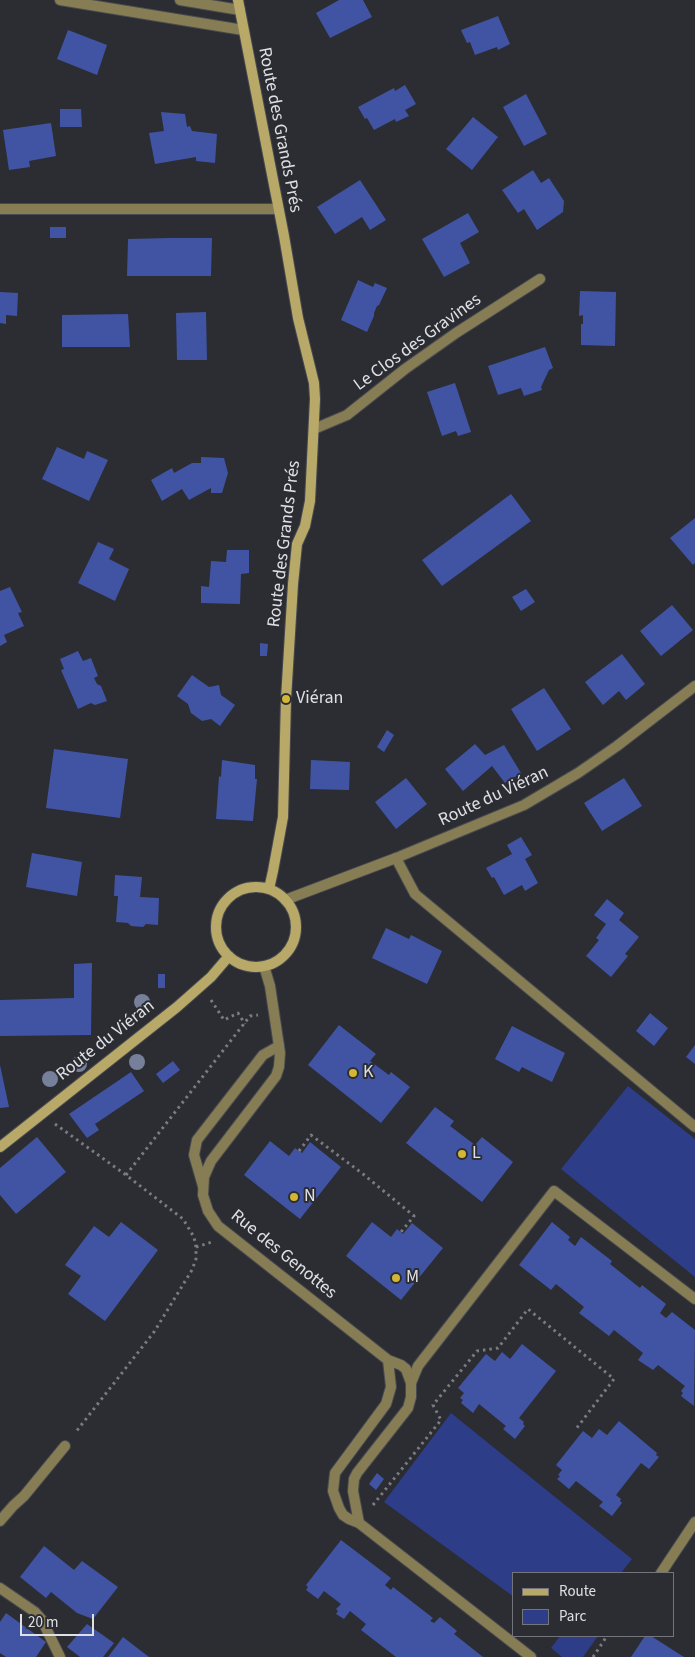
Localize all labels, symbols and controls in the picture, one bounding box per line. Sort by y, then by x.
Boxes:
street label: Route des Grands Prés [252,46,306,214]
street label: Le Clos des Gravines [350,290,486,396]
street label: Route des Grands Prés [264,459,306,629]
place label: Viéran [296,688,343,710]
marker: Viéran [280,693,292,705]
street label: Route du Viéran [436,762,552,832]
street label: Route du Viéran [53,996,159,1086]
place label: K [363,1062,373,1084]
marker: K [347,1067,359,1079]
place label: L [472,1143,481,1165]
marker: L [456,1148,468,1160]
place label: N [304,1186,316,1208]
marker: N [288,1191,300,1203]
street label: Rue des Genottes [226,1206,340,1304]
place label: M [406,1267,419,1289]
marker: M [390,1272,402,1284]
legend [512,1572,675,1637]
text: Route [559,1581,596,1602]
scale bar [22,1604,96,1636]
text: Parc [559,1606,586,1627]
text: 20 m [28,1612,58,1633]

